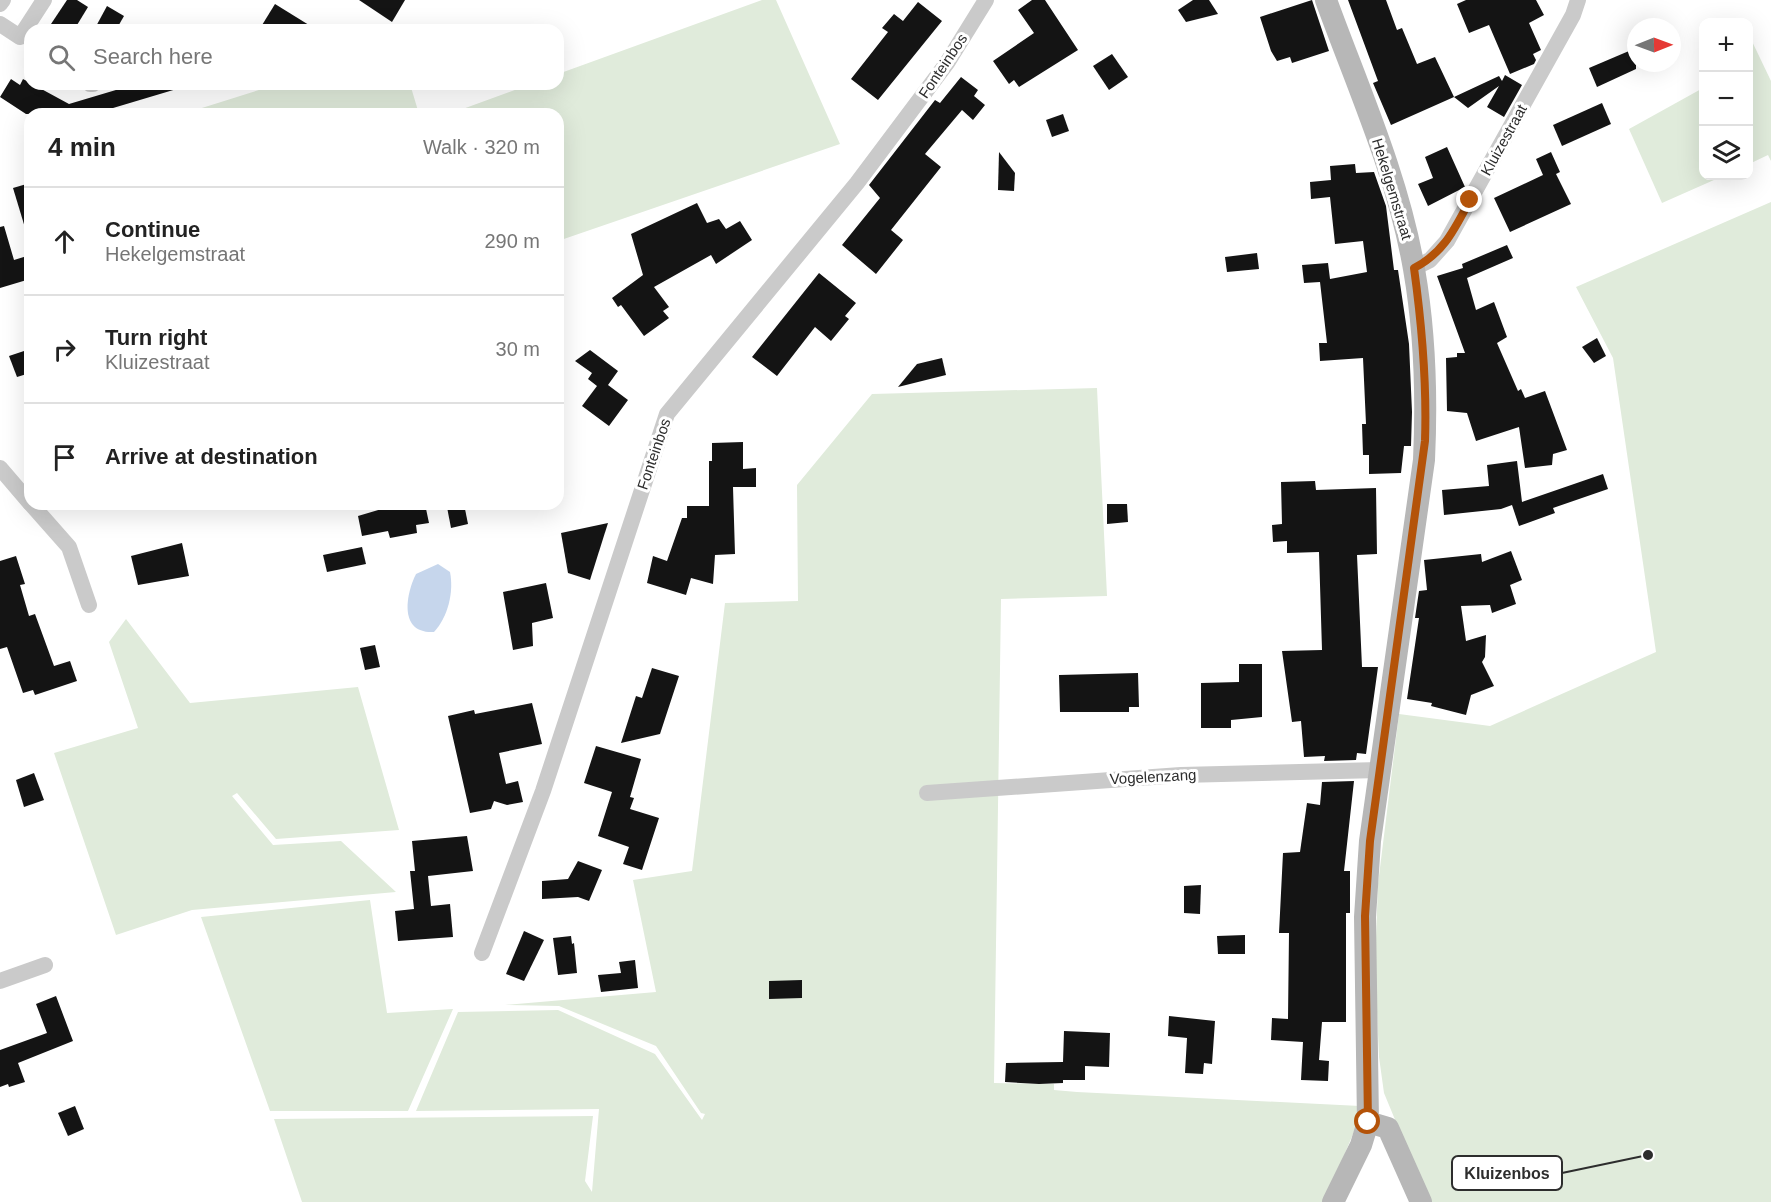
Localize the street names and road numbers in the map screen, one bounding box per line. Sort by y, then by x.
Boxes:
street label: Fonteinbos [915,30,970,101]
street label: Kluizestraat [1477,101,1530,178]
street label: Hekelgemstraat [1369,136,1416,242]
street label: Fonteinbos [633,416,674,492]
street label: Vogelenzang [1109,766,1197,787]

